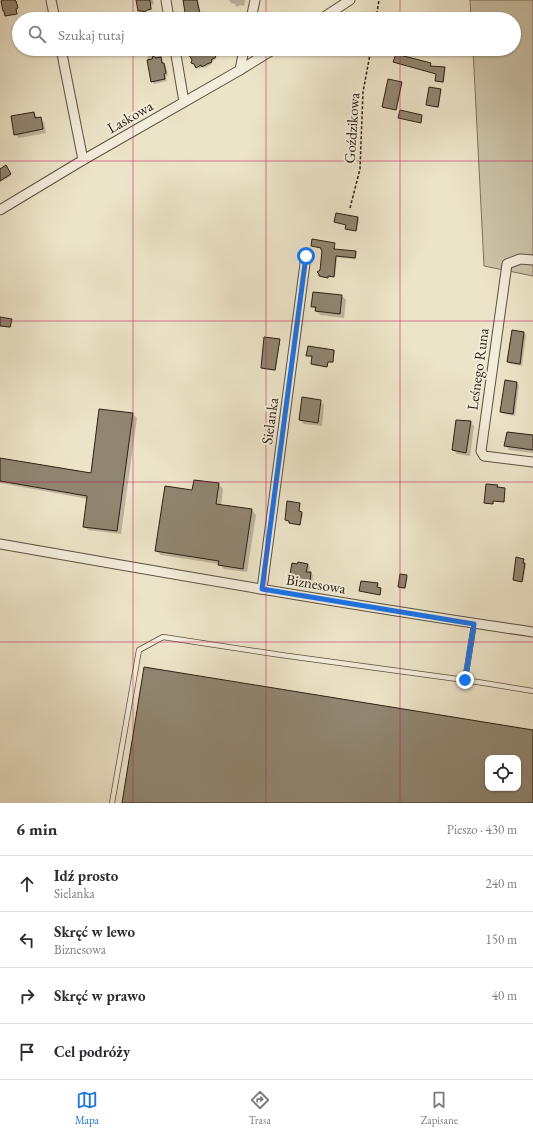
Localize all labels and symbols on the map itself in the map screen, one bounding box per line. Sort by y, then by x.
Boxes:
street label: Goździkowa [340,92,363,164]
street label: Laskowa [103,96,156,137]
route start [297,247,315,265]
street label: Leśnego Runa [462,327,493,411]
street label: Sielanka [257,396,282,446]
street label: Biznesowa [285,569,347,598]
route end [456,671,474,689]

